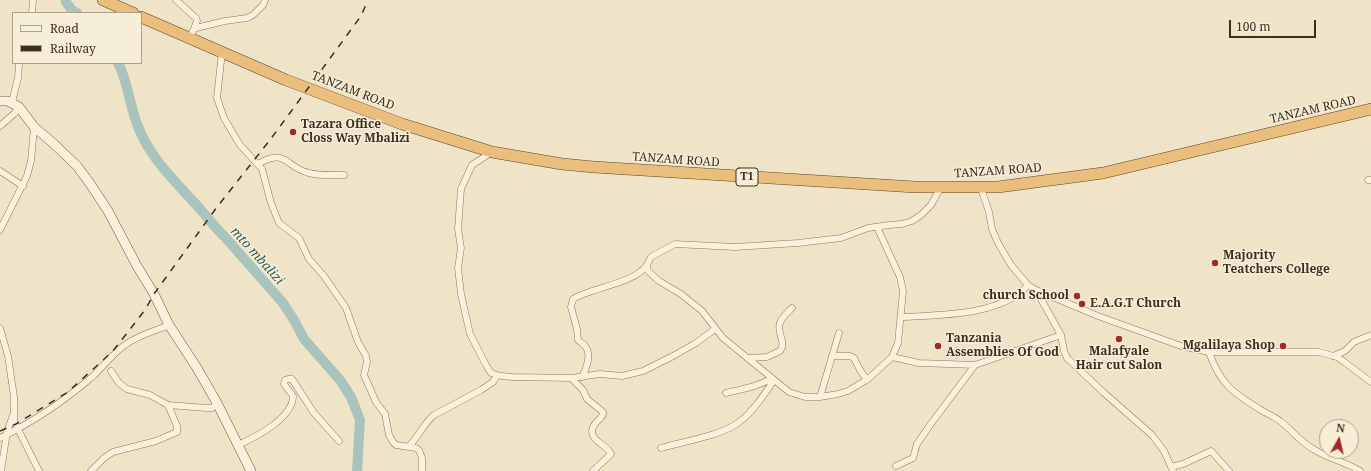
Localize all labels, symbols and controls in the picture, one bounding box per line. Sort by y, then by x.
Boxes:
legend [12,12,142,64]
scale bar [1231,12,1318,38]
text: 100 m [1236,18,1271,35]
text: Road [50,20,79,37]
text: Railway [50,40,96,57]
street label: TANZAM ROAD [309,69,397,113]
street label: TANZAM ROAD [1269,93,1357,127]
place label: Tazara Office Closs Way Mbalizi [301,118,410,146]
marker: Tazara Office Closs Way Mbalizi [288,127,298,137]
street label: TANZAM ROAD [632,150,720,170]
street label: TANZAM ROAD [954,161,1042,181]
road number: T1 [736,168,758,186]
water label: mto mbalizi [227,224,287,288]
place label: Majority Teatchers College [1223,249,1330,277]
marker: Majority Teatchers College [1210,258,1220,268]
place label: church School [983,289,1069,303]
marker: church School [1072,291,1082,301]
place label: E.A.G.T Church [1090,297,1181,311]
marker: E.A.G.T Church [1077,299,1087,309]
place label: Tanzania Assemblies Of God [946,332,1059,360]
marker: Malafyale Hair cut Salon [1114,334,1124,344]
place label: Mgalilaya Shop [1183,339,1275,353]
marker: Tanzania Assemblies Of God [933,341,943,351]
marker: Mgalilaya Shop [1278,341,1288,351]
place label: Malafyale Hair cut Salon [1076,345,1162,373]
north arrow [1319,419,1359,459]
text: N [1335,420,1346,436]

